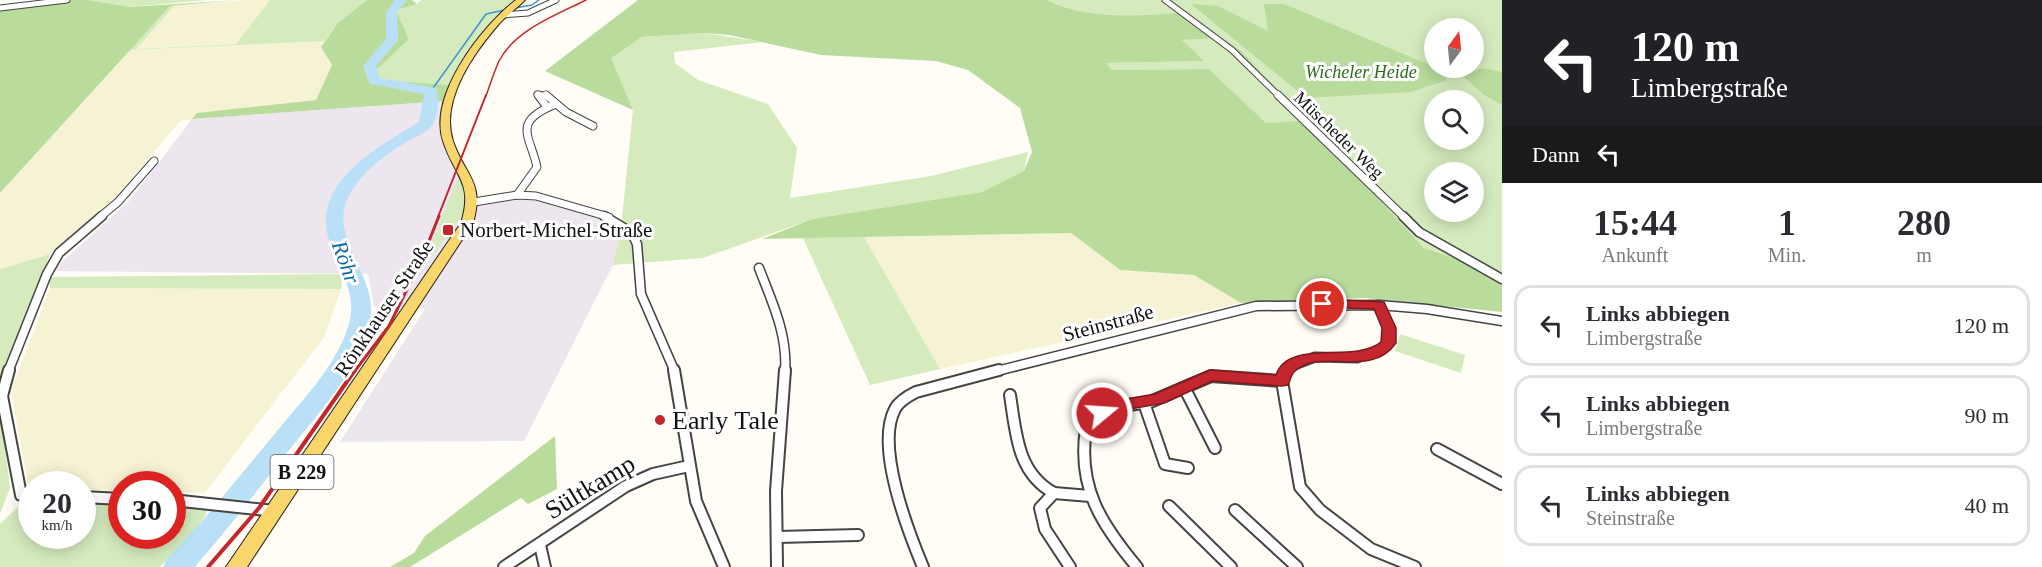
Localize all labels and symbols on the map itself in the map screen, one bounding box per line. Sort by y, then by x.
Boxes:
north arrow [1424,18,1484,78]
park label: Wicheler Heide [1305,62,1417,82]
street label: Müscheder Weg [1290,87,1388,183]
place label: Norbert-Michel-Straße [460,218,652,242]
marker: Norbert-Michel-Straße [441,223,455,237]
street label: Rönkhauser Straße [330,235,438,381]
water label: Röhr [326,236,365,287]
pin [1296,278,1347,329]
street label: Steinstraße [1060,299,1156,347]
position arrow [1070,381,1134,445]
place label: Early Tale [672,406,779,435]
marker: Early Tale [653,413,667,427]
street label: Sültkamp [540,449,640,525]
road number: B 229 [270,455,334,489]
speed limit sign: 30 [108,471,186,549]

